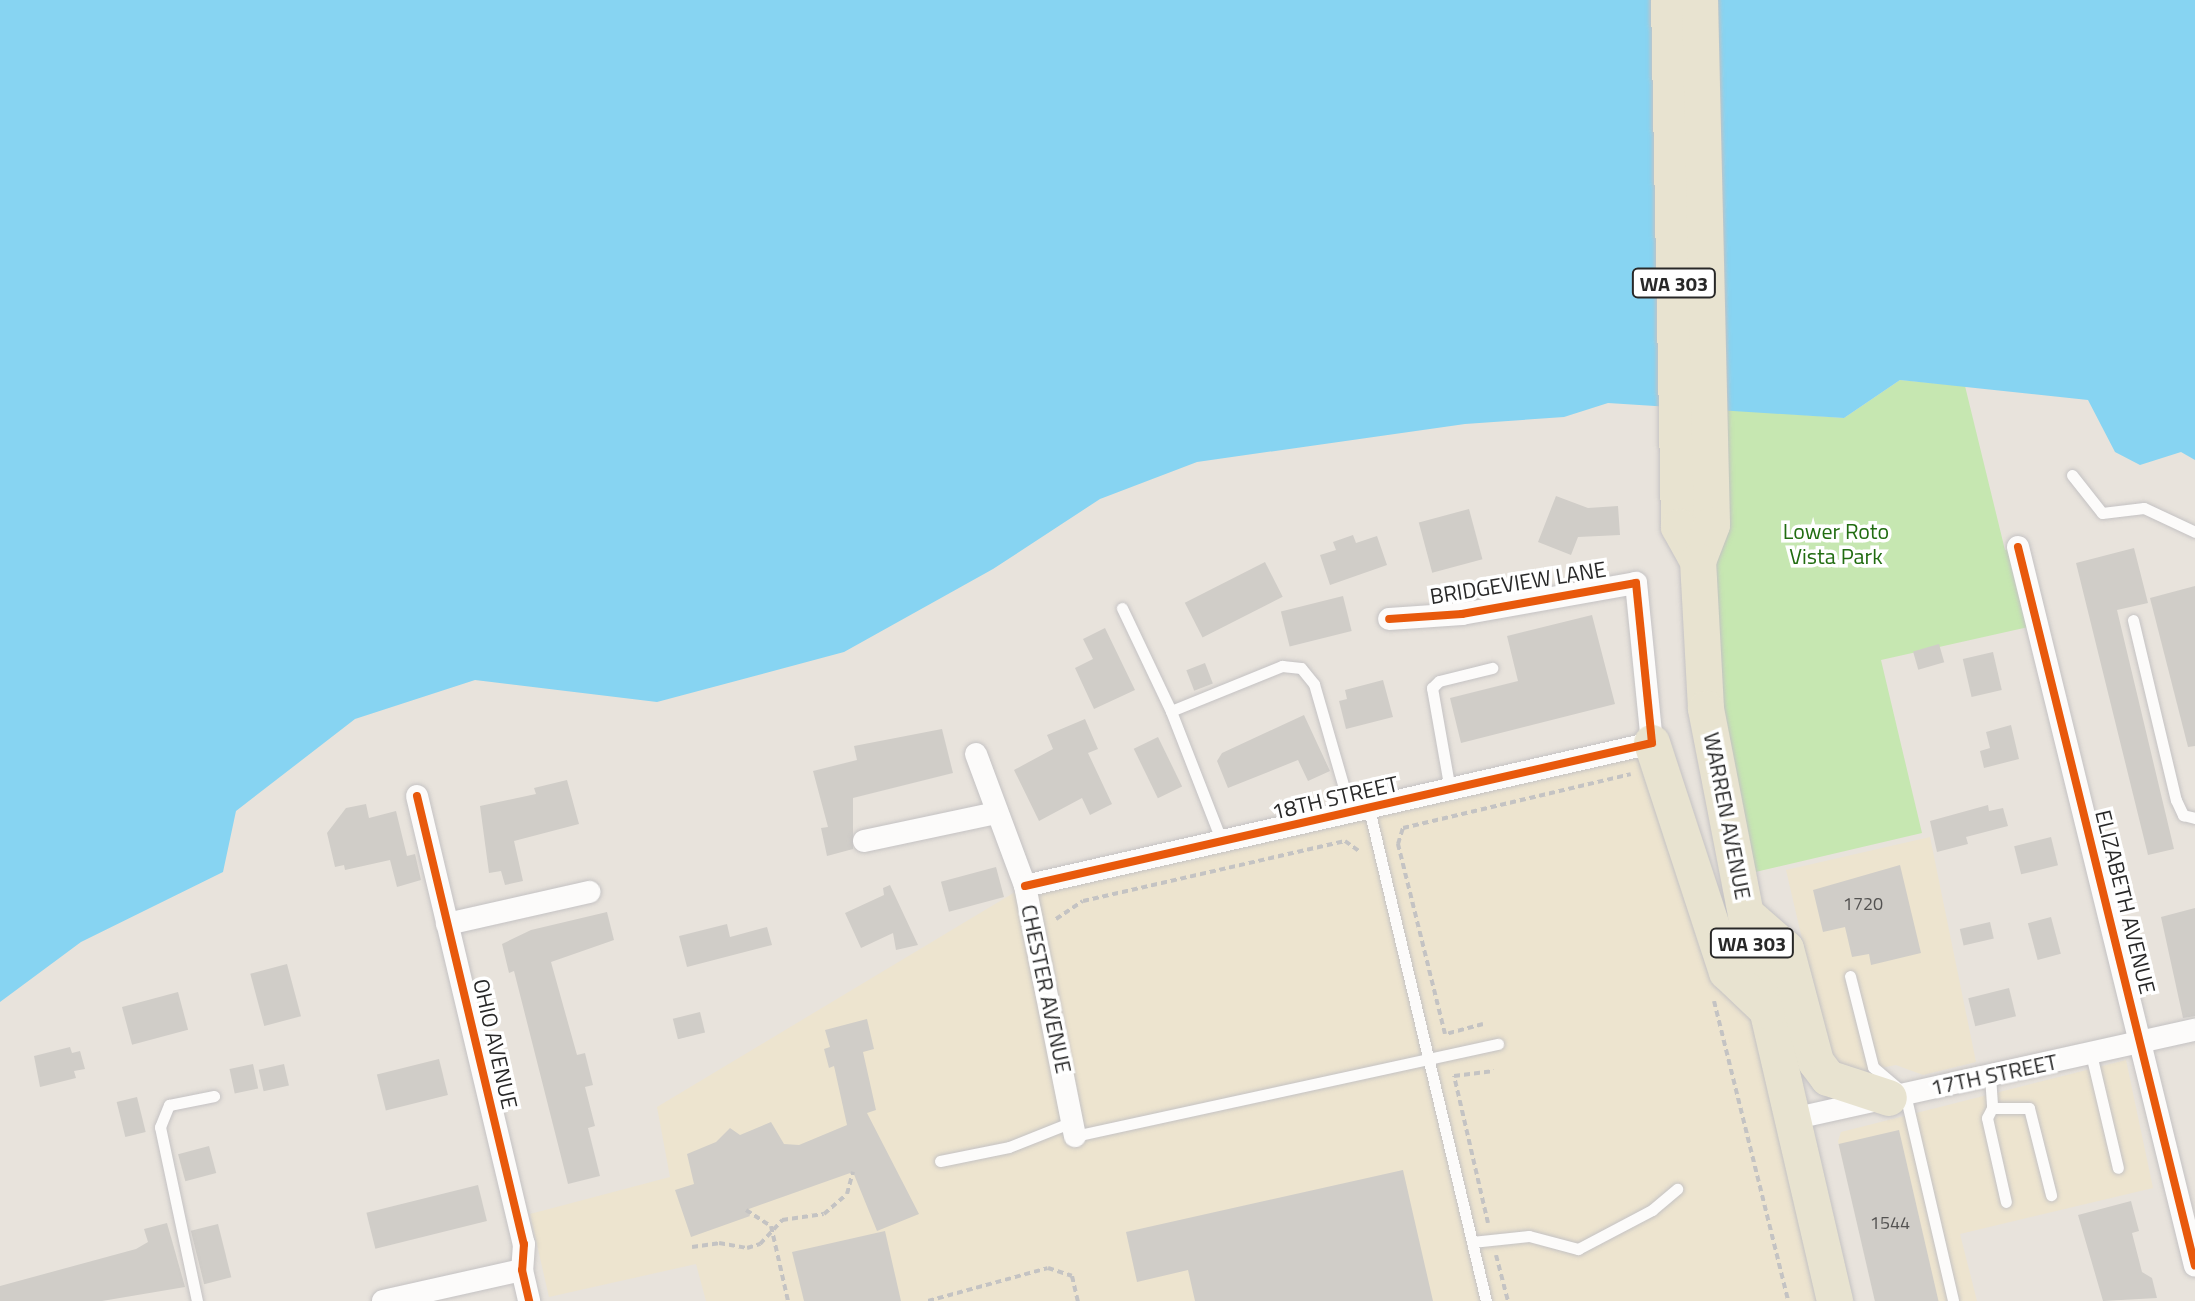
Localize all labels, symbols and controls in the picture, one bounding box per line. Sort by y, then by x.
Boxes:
road number: WA 303 [1630,267,1718,299]
park label: Lower Roto Vista Park [1783,518,1889,570]
street label: BRIDGEVIEW LANE [1428,556,1608,610]
street label: WARREN AVENUE [1698,730,1756,902]
street label: 18TH STREET [1269,771,1401,825]
street label: ELIZABETH AVENUE [2089,807,2161,997]
house number: 1720 [1843,893,1883,915]
street label: CHESTER AVENUE [1015,902,1077,1076]
road number: WA 303 [1708,927,1796,959]
street label: OHIO AVENUE [467,976,523,1112]
street label: 17TH STREET [1928,1049,2060,1101]
house number: 1544 [1870,1212,1910,1234]

